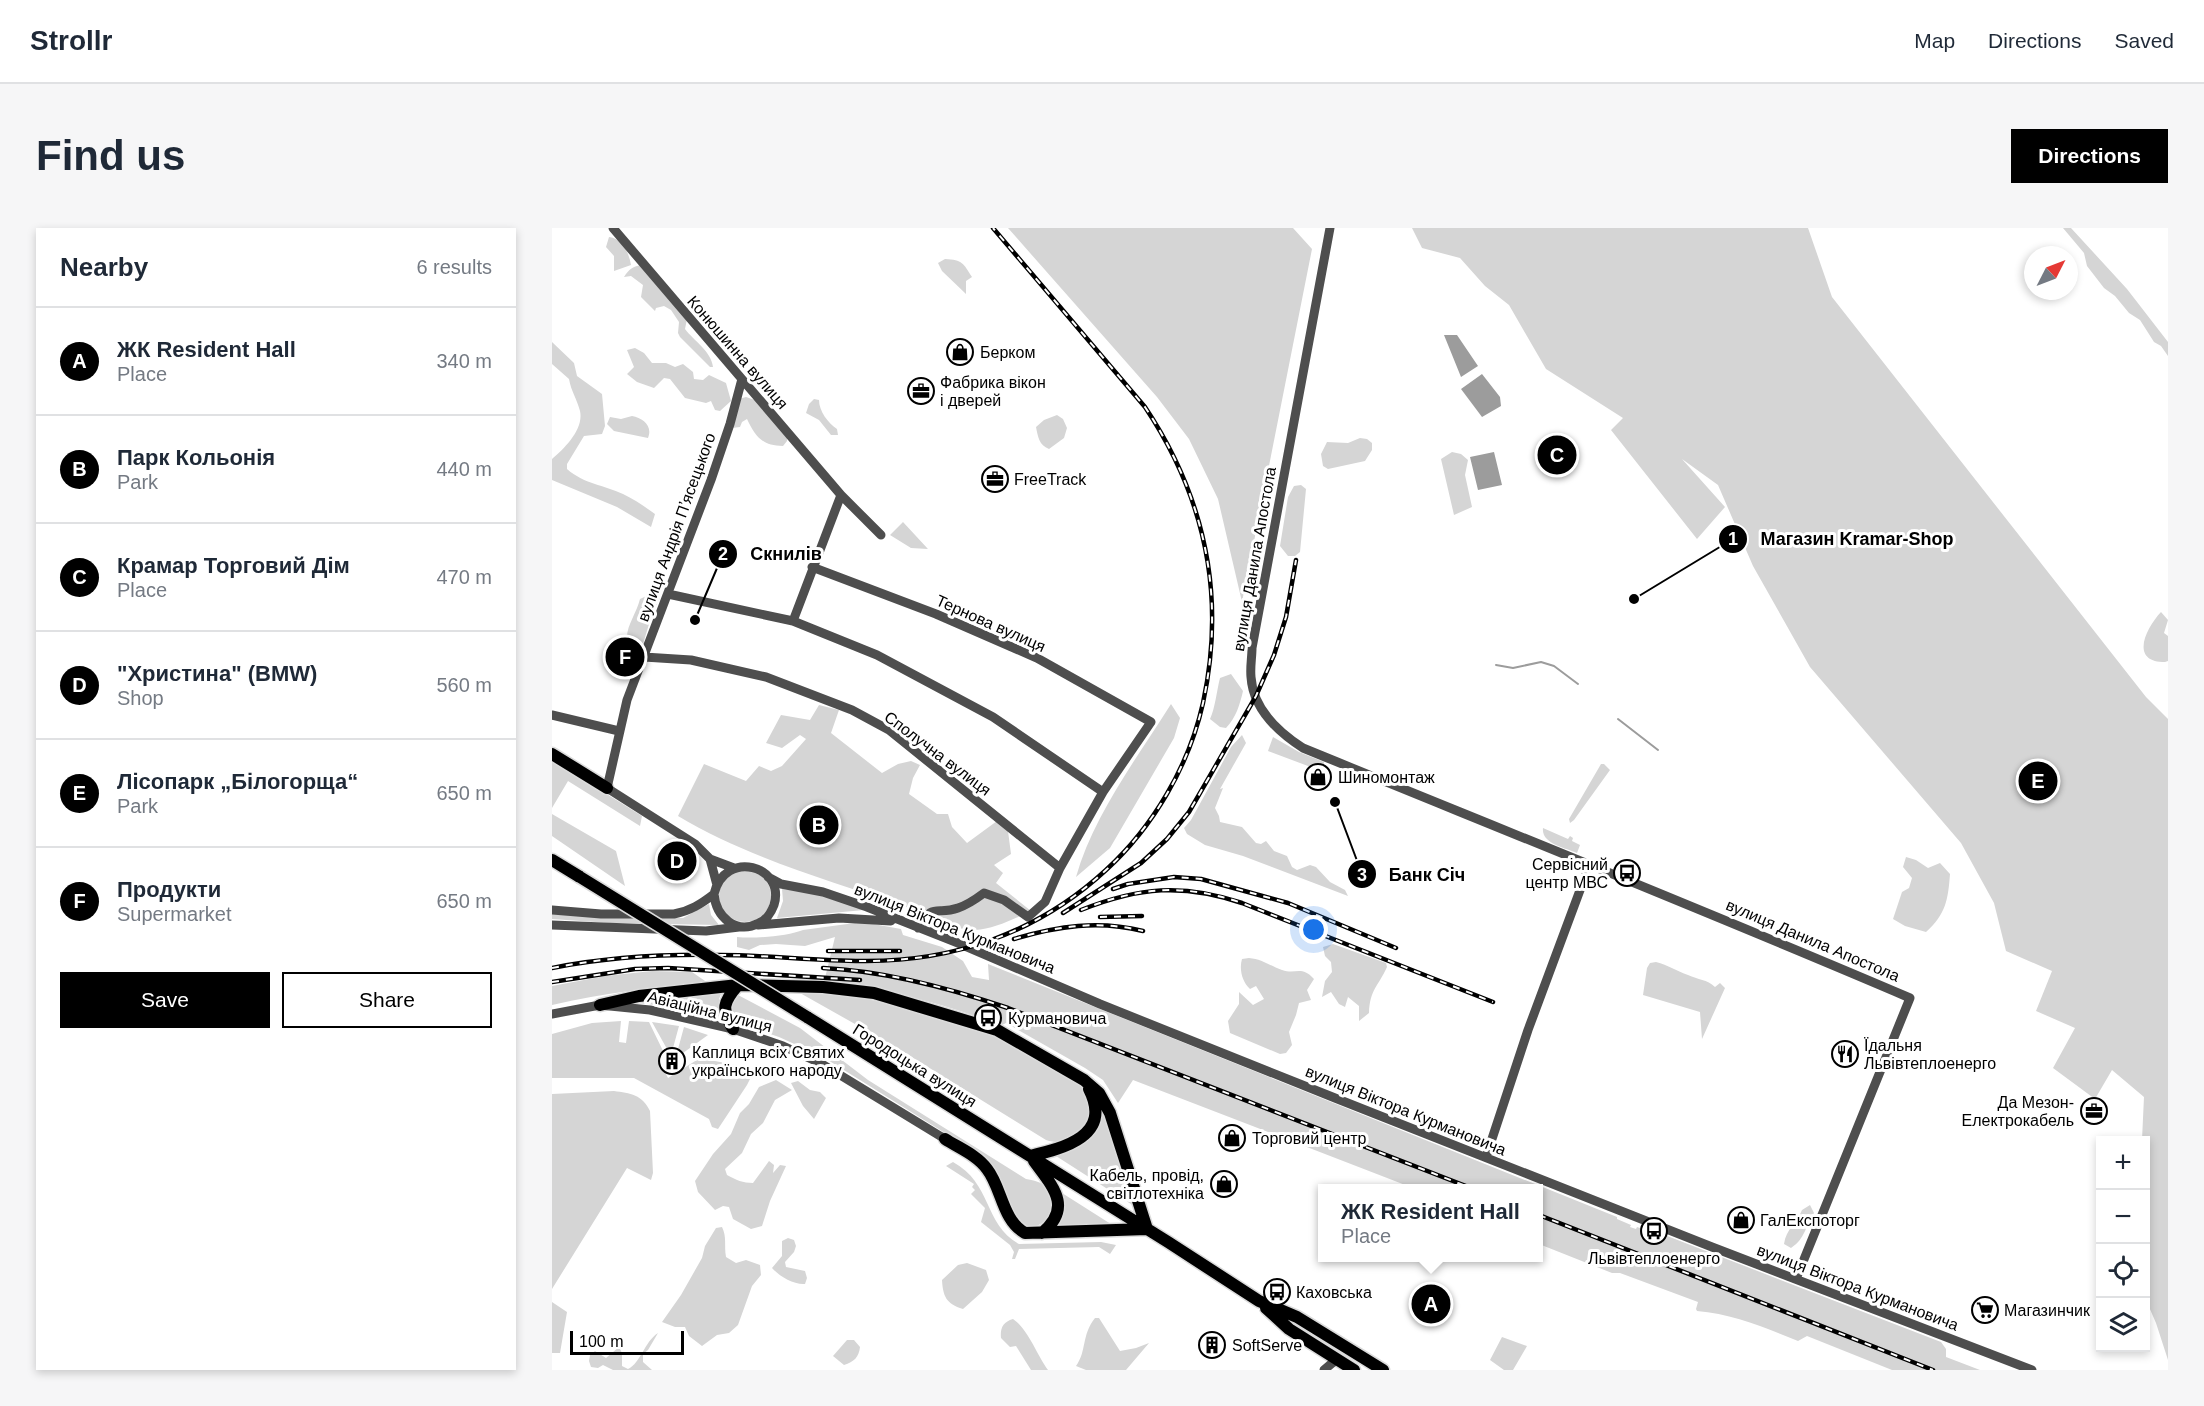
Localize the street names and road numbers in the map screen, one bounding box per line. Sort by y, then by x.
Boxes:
street label: Конюшинна вулиця [684,293,791,412]
street label: вулиця Андрія Пʼясецького [634,431,719,624]
street label: вулиця Данила Апостола [1230,466,1279,652]
street label: Тернова вулиця [933,592,1048,655]
street label: Сполучна вулиця [881,708,994,799]
street label: вулиця Віктора Курмановича [852,880,1057,977]
street label: вулиця Данила Апостола [1724,896,1902,985]
street label: Авіаційна вулиця [646,988,774,1035]
street label: Городоцька вулиця [850,1021,980,1110]
street label: вулиця Віктора Курмановича [1303,1062,1508,1159]
street label: вулиця Віктора Курмановича [1755,1241,1961,1334]

